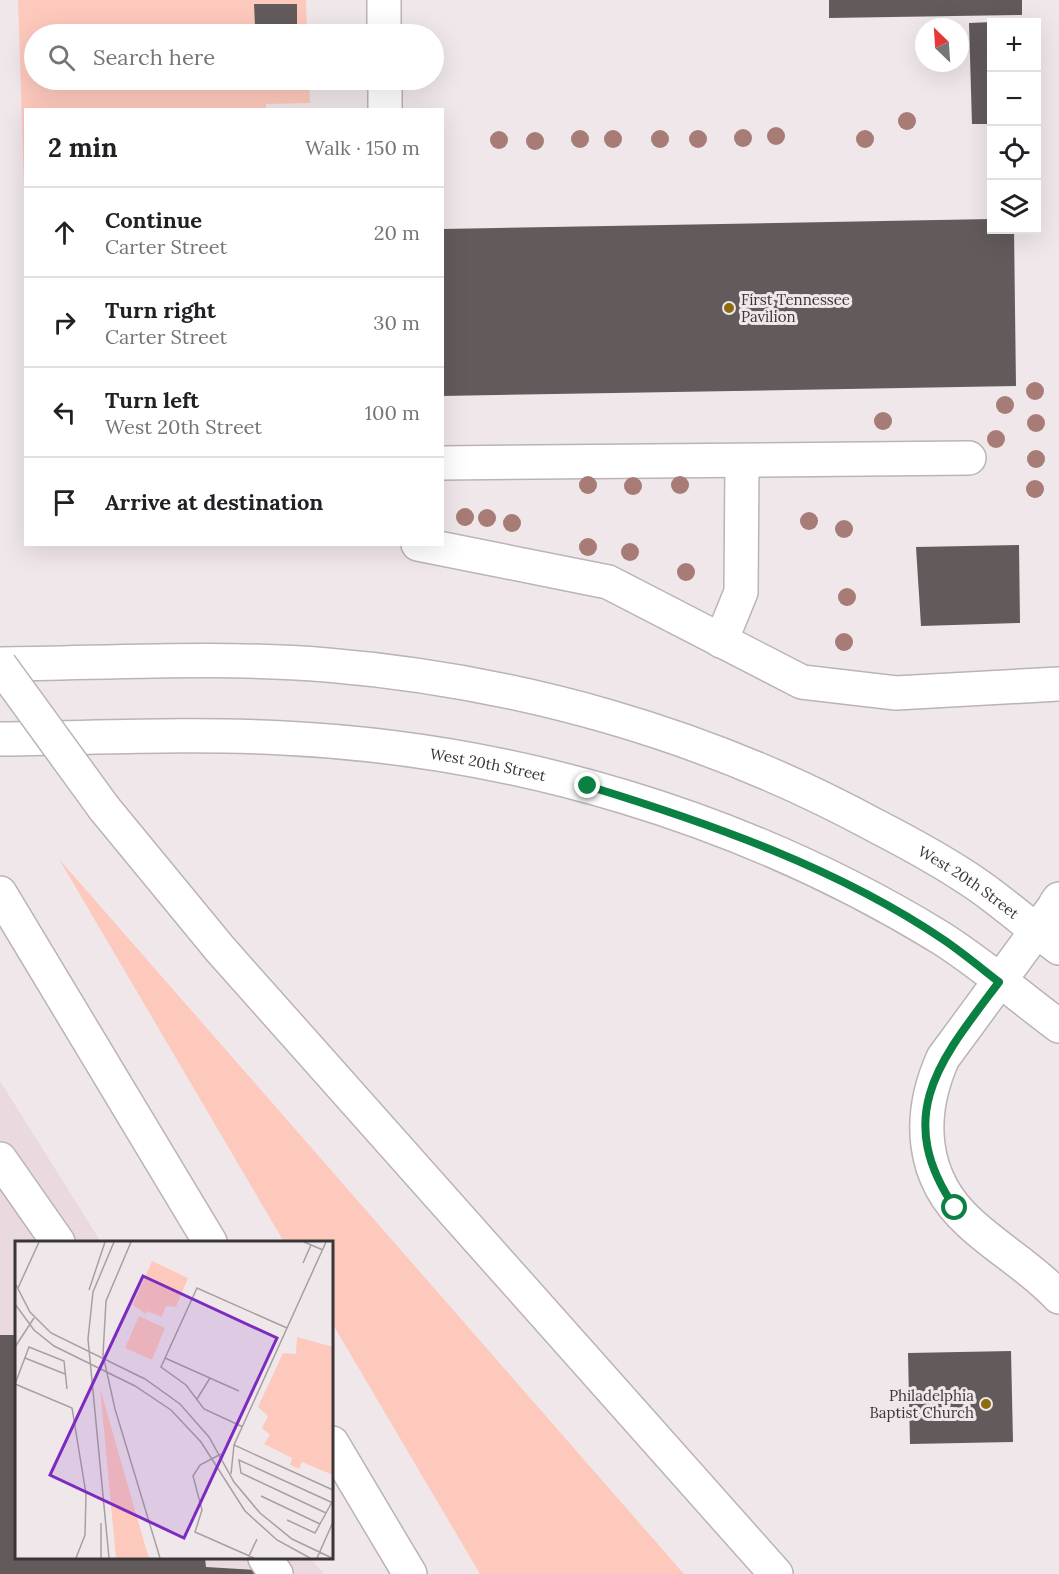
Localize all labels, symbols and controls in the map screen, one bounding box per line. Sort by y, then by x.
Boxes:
north arrow [915,18,969,72]
map controls [987,18,1041,234]
button: + [987,18,1041,72]
search box [24,24,444,90]
icon: search [45,41,78,74]
text: Search here [93,43,215,71]
button: − [987,72,1041,126]
button: locate [987,126,1041,180]
text: 2 min [48,131,118,164]
text: Walk · 150 m [305,135,420,160]
button: layers [987,180,1041,234]
text: Continue [105,206,202,234]
icon: ahead [48,216,81,249]
text: 20 m [374,220,420,245]
text: Carter Street [105,234,227,259]
place label: First Tennessee Pavilion [741,290,850,326]
text: Turn right [105,296,216,324]
marker: First Tennessee Pavilion [722,301,736,315]
icon: right [48,306,81,339]
text: 30 m [373,310,420,335]
text: Carter Street [105,324,227,349]
text: Turn left [105,386,199,414]
icon: left [48,396,81,429]
text: 100 m [365,400,420,425]
text: West 20th Street [105,414,262,439]
icon: arrive [48,486,81,519]
text: Arrive at destination [105,488,323,516]
street label: West 20th Street [429,743,548,785]
route end [574,772,600,798]
street label: West 20th Street [915,841,1023,923]
route start [941,1194,967,1220]
inset map [15,1241,333,1559]
place label: Philadelphia Baptist Church [869,1386,974,1422]
marker: Philadelphia Baptist Church [979,1397,993,1411]

